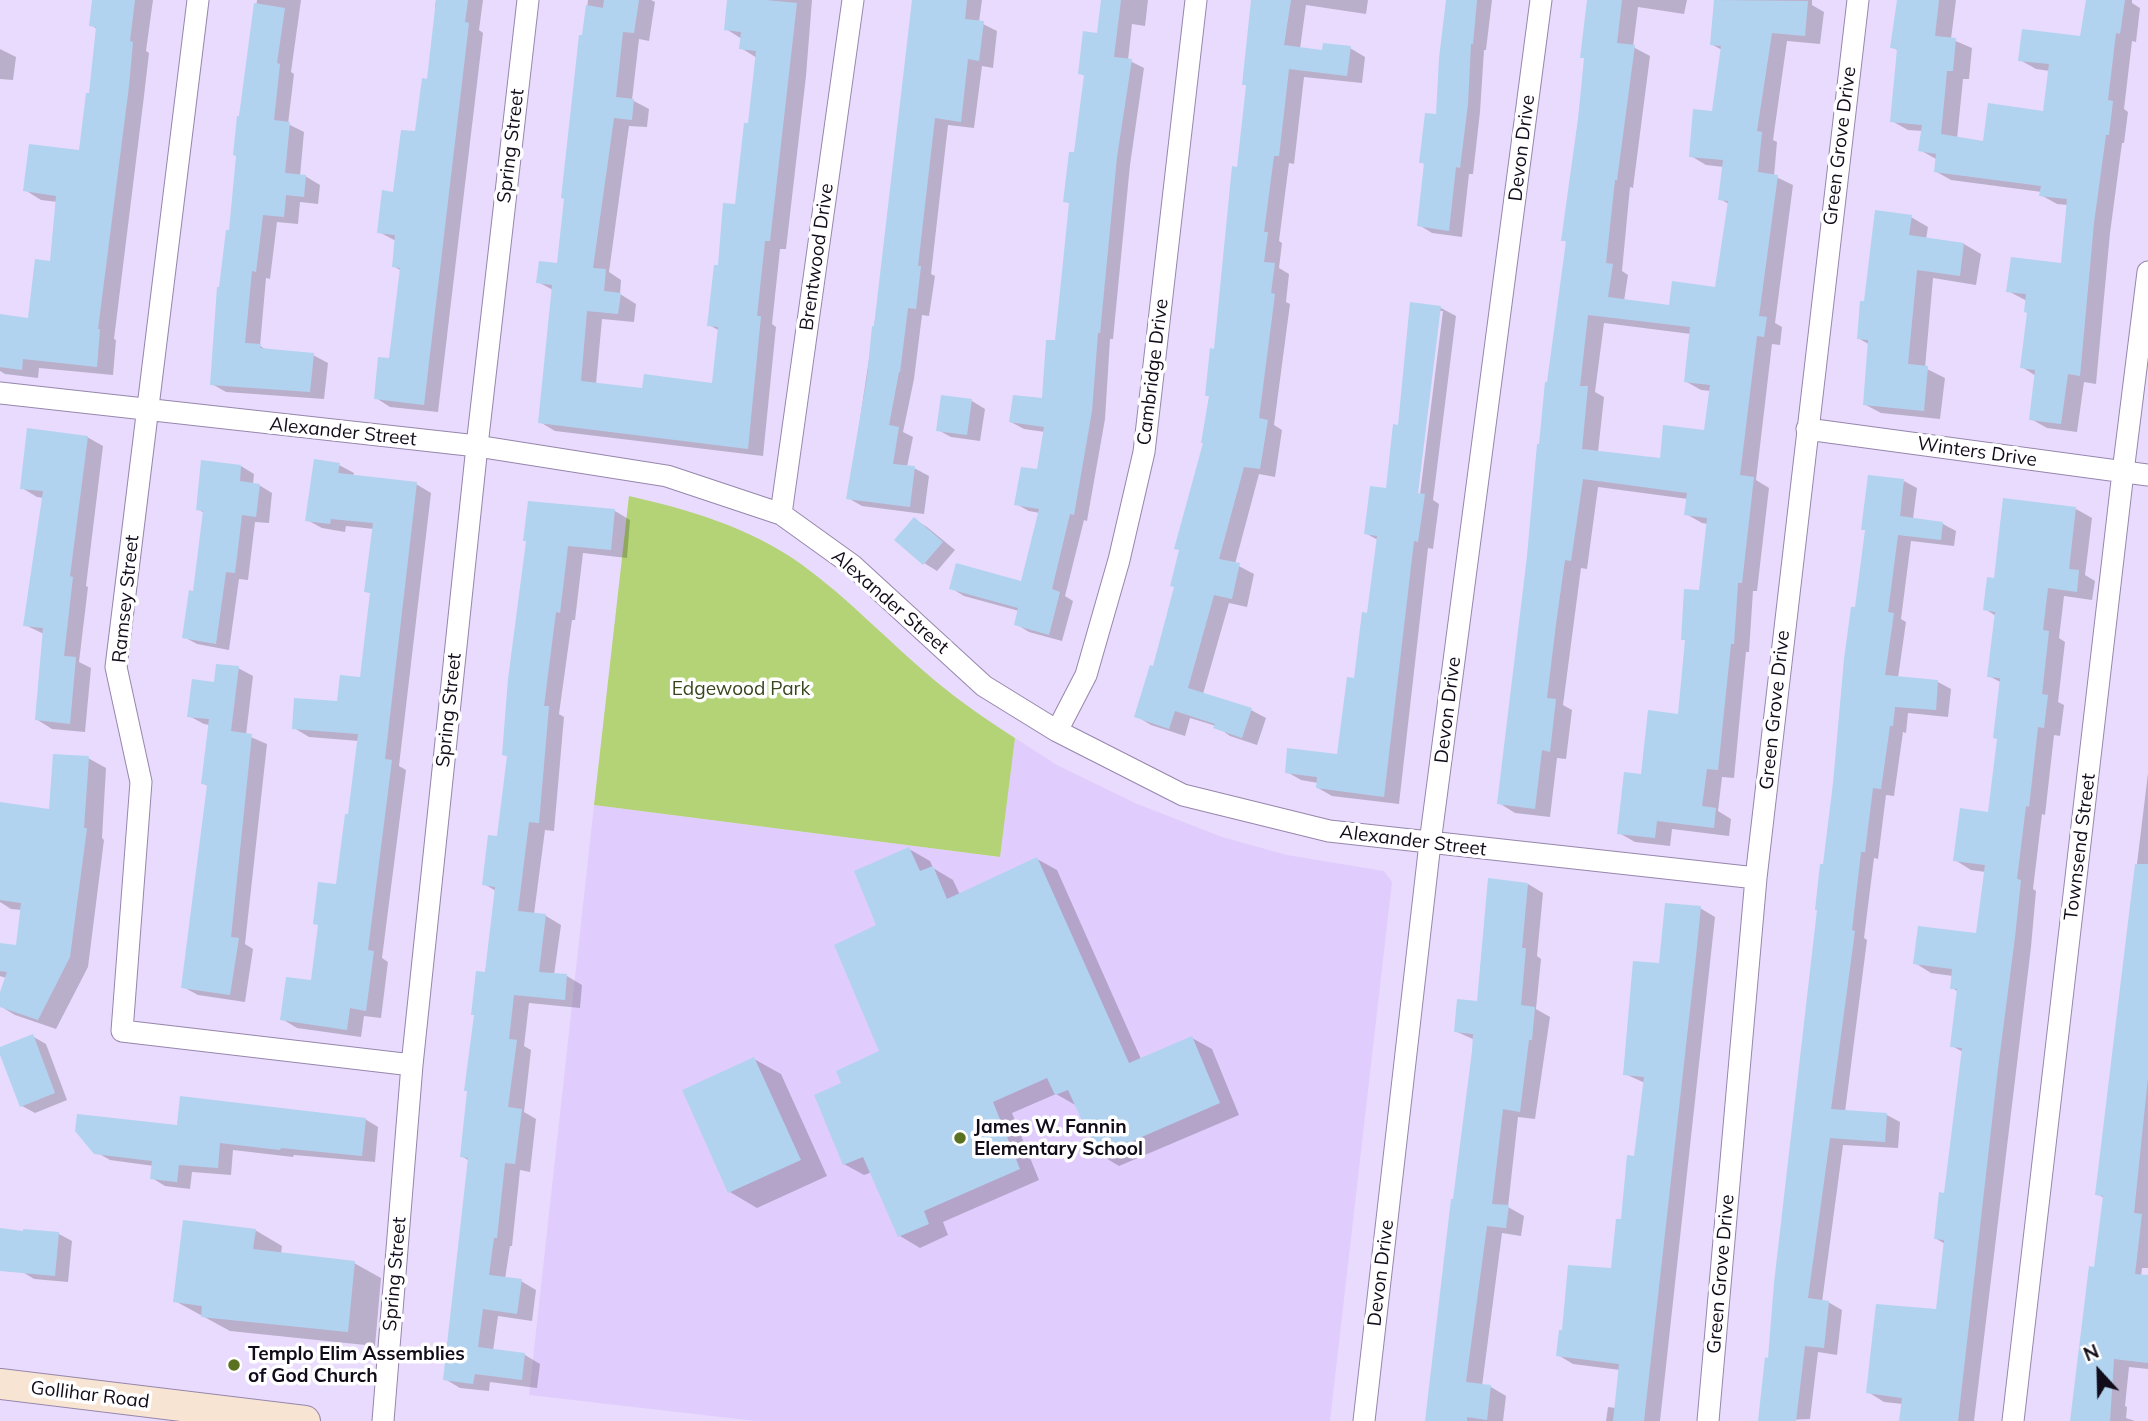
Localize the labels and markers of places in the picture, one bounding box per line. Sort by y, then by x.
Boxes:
place label: James W. Fannin Elementary School [974,1116,1143,1160]
marker: James W. Fannin Elementary School [952,1130,968,1146]
place label: Templo Elim Assemblies of God Church [248,1343,465,1387]
marker: Templo Elim Assemblies of God Church [226,1357,242,1373]

